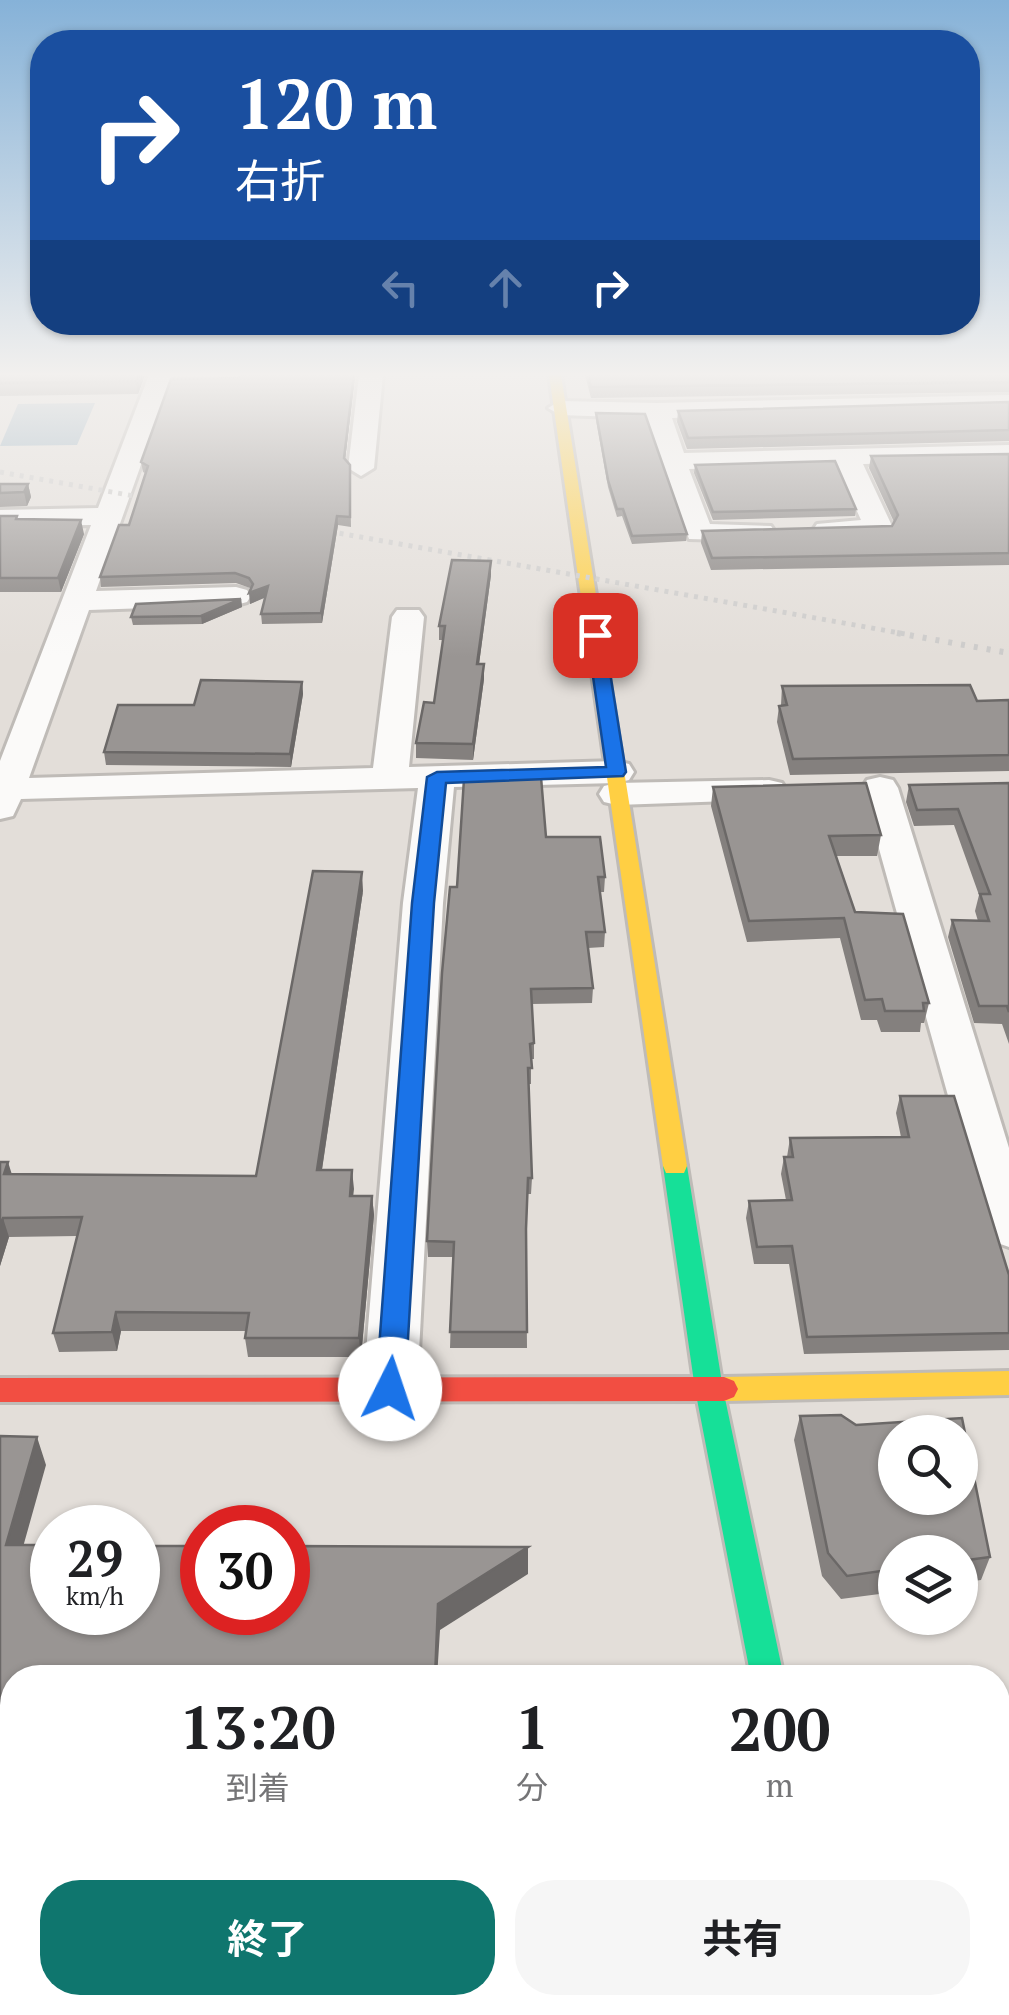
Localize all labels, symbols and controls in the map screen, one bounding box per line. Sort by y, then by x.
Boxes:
text: 120 m [235,56,437,149]
icon: right [70,70,200,200]
text: 右折 [235,150,325,210]
icon: left [373,260,428,315]
icon: ahead [478,260,533,315]
icon: right [583,260,638,315]
pin [553,593,638,678]
icon: arrive [568,608,623,663]
position arrow [338,1337,442,1441]
map controls [878,1415,978,1635]
button: search [878,1415,978,1515]
speed limit sign: 30 [180,1505,310,1635]
text: 29 [67,1525,123,1591]
button: layers [878,1535,978,1635]
text: km/h [66,1579,124,1612]
text: 13:20 [180,1687,336,1766]
text: 1 [515,1687,549,1766]
text: 200 [729,1689,830,1768]
text: m [766,1764,793,1806]
text: 到着 [226,1766,290,1808]
text: 分 [516,1766,548,1808]
button: 終了 [40,1880,495,1995]
button: 共有 [515,1880,970,1995]

